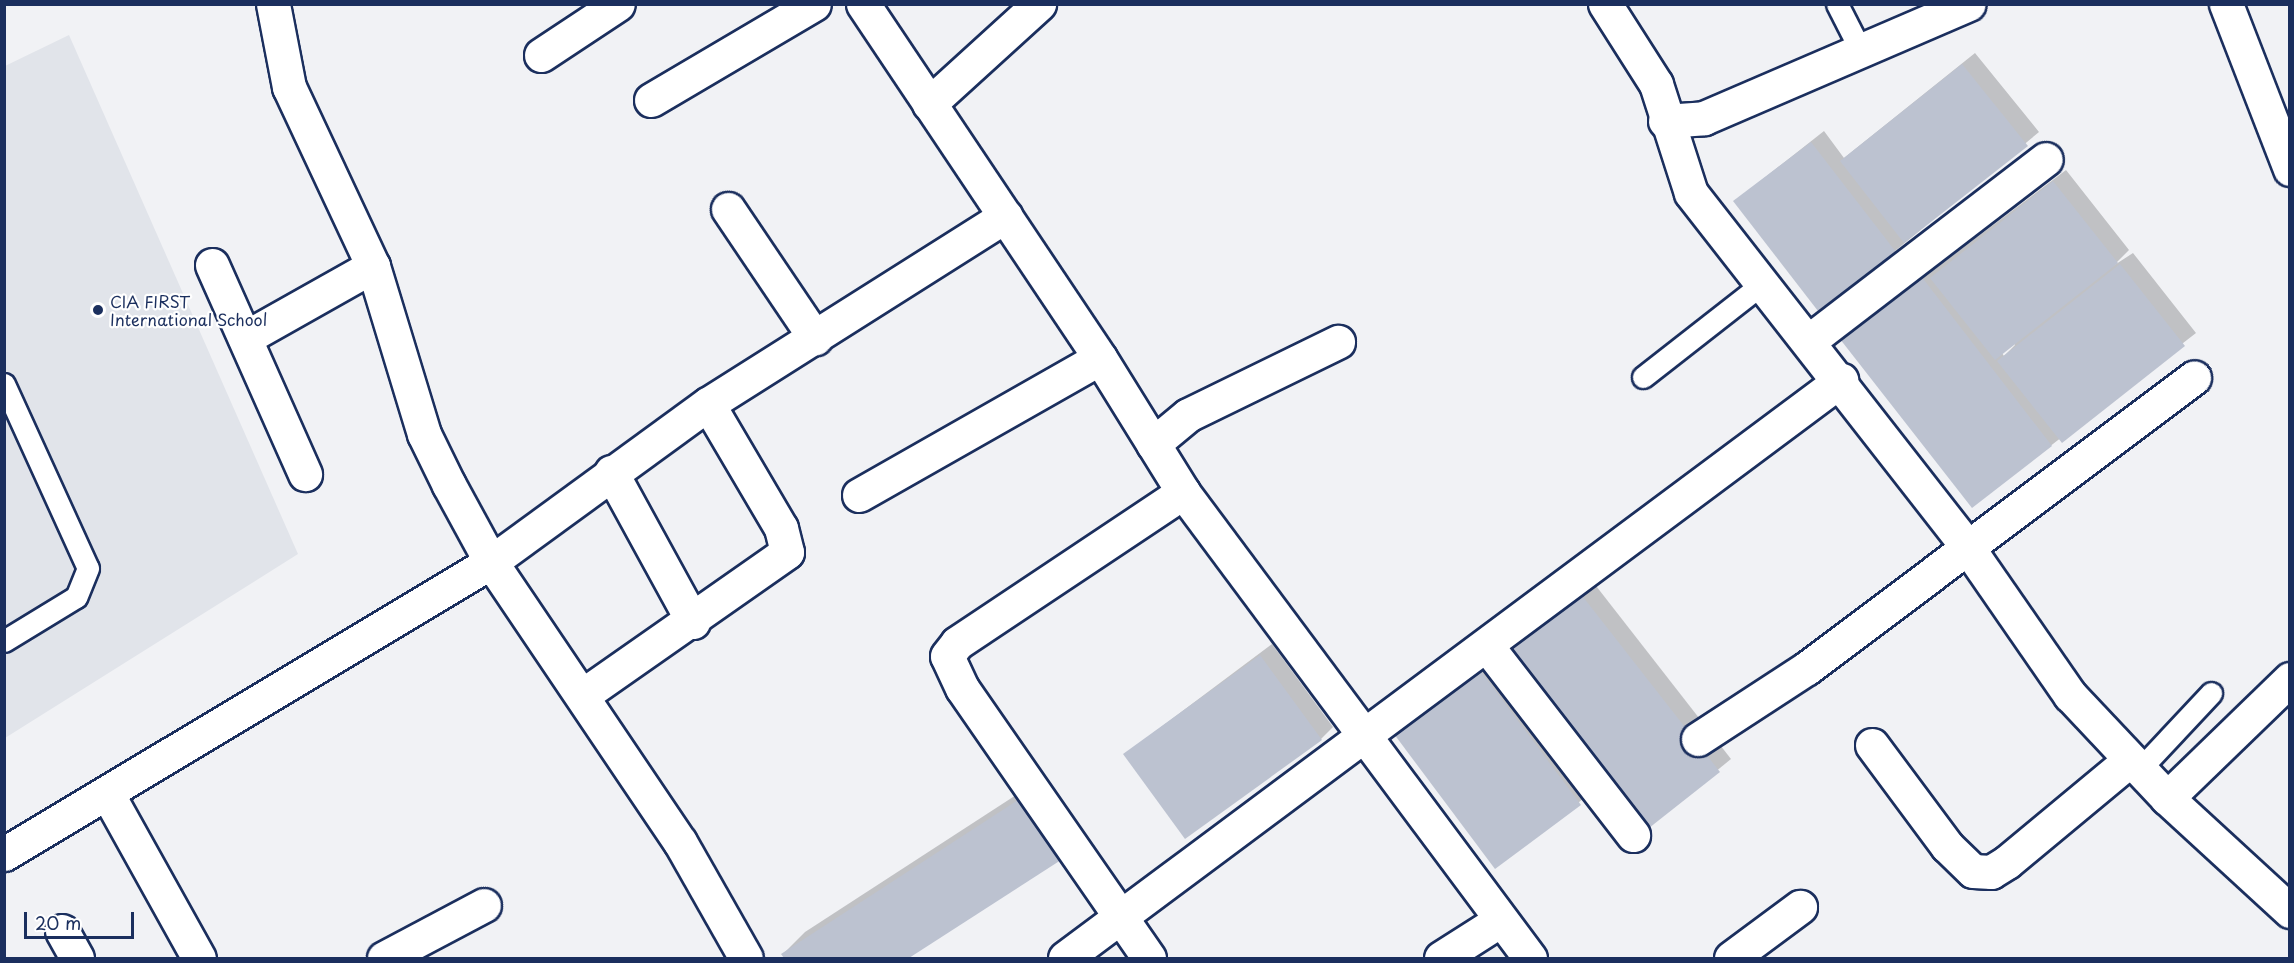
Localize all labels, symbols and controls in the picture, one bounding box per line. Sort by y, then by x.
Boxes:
place label: CIA FIRST International School [110,291,267,329]
marker: CIA FIRST International School [91,303,105,317]
scale bar [27,900,136,938]
text: 20 m [35,909,81,936]

